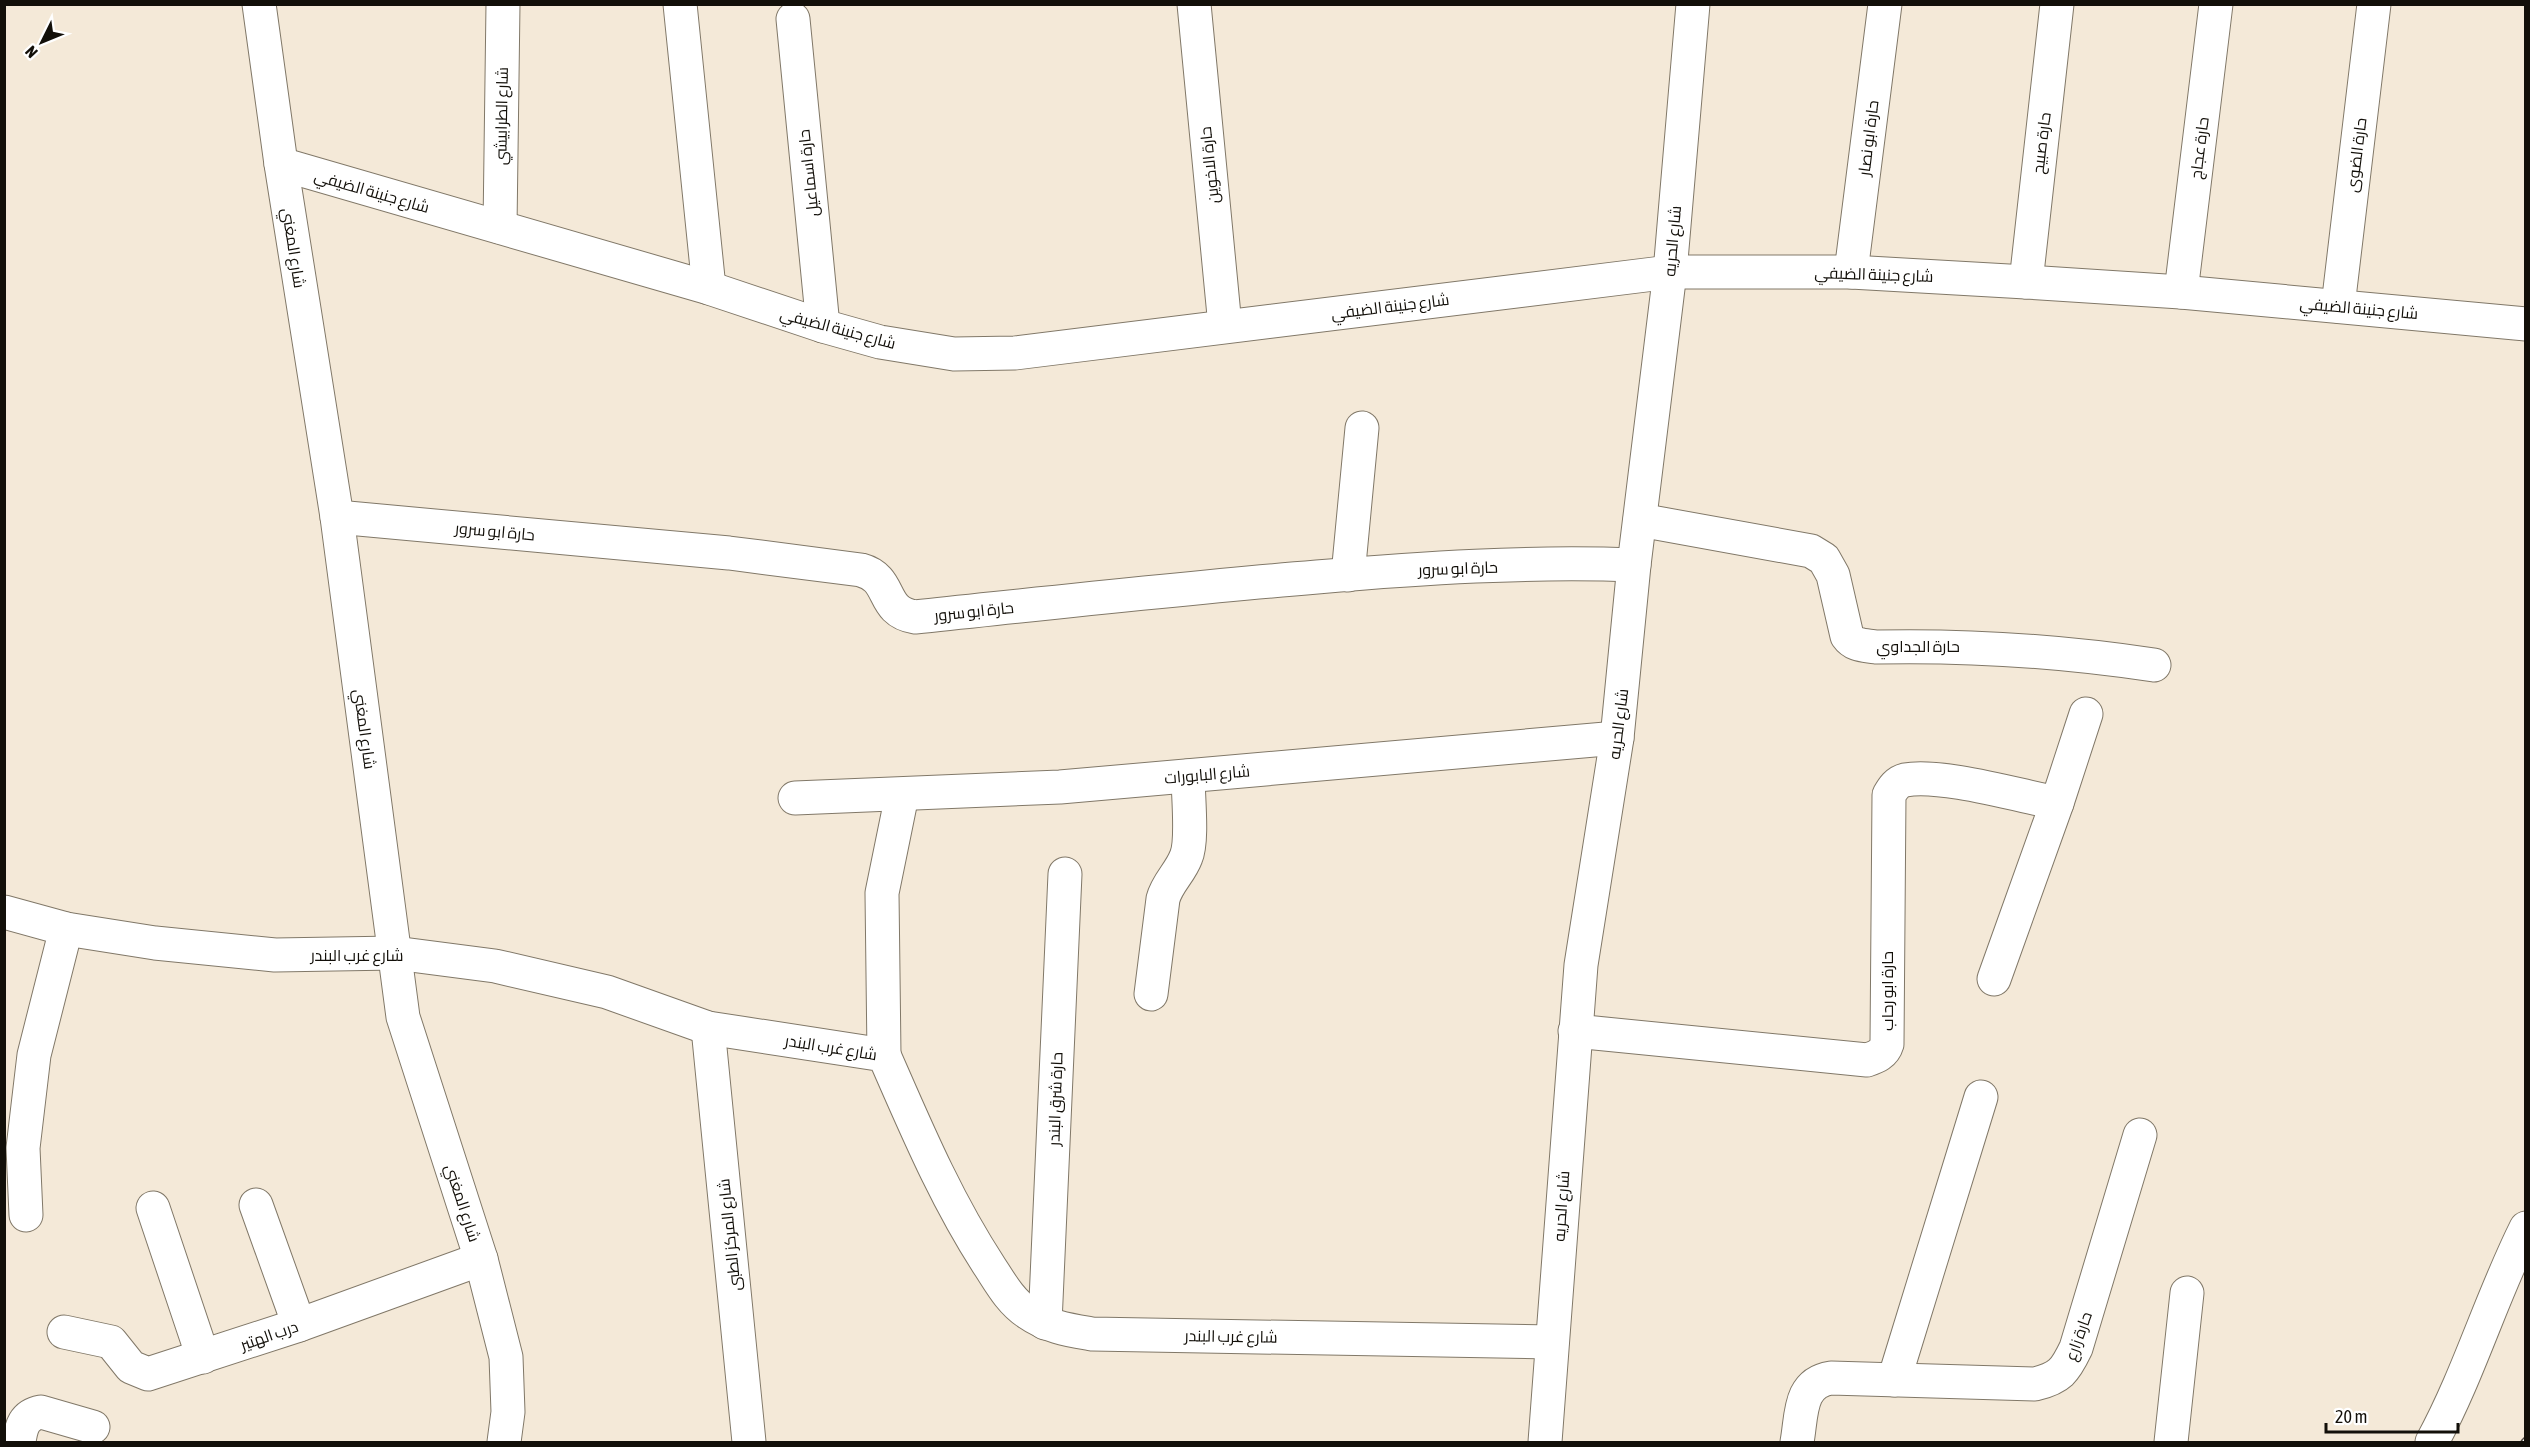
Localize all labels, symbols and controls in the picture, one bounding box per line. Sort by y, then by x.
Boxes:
north arrow [12,12,72,72]
text: N [21,43,41,62]
street label: شارع الطرابيشي [491,67,515,165]
street label: حارة ابو نصار [1854,99,1883,178]
street label: حارة صبيح [2028,111,2057,175]
street label: حارة عجاج [2186,116,2215,180]
street label: حارة الضوى [2342,117,2372,194]
street label: حارة الاخوين [1196,125,1224,205]
street label: حارة اسماعيل [794,128,824,218]
street label: شارع جنينة الضيفي [311,166,432,221]
street label: شارع الحريه [1660,205,1687,277]
street label: شارع المغني [274,207,309,290]
street label: شارع جنينة الضيفي [1814,263,1934,290]
street label: شارع جنينة الضيفي [1330,290,1451,327]
street label: شارع جنينة الضيفي [2298,294,2419,327]
street label: شارع جنينة الضيفي [777,304,898,357]
street label: حارة ابو سرور [453,518,536,544]
street label: حارة ابو سرور [1417,558,1498,579]
street label: حارة ابو سرور [932,598,1015,625]
street label: حارة الجداوي [1876,637,1960,660]
street label: شارع المغني [346,688,380,771]
street label: شارع الحريه [1605,688,1634,761]
street label: شارع البابورات [1163,761,1251,790]
street label: شارع غرب البندر [309,946,404,967]
street label: حارة ابو رحاب [1878,951,1897,1031]
street label: شارع غرب البندر [782,1031,878,1066]
street label: حارة شرق البندر [1044,1052,1068,1147]
street label: شارع المغني [437,1162,484,1246]
street label: شارع الحريه [1550,1170,1575,1242]
street label: شارع المركز الطبى [714,1178,747,1292]
street label: حارة زارع [2061,1309,2098,1364]
street label: درب الهتير [237,1317,301,1356]
street label: شارع غرب البندر [1183,1326,1278,1349]
scale bar [2326,1396,2458,1434]
text: 20 m [2335,1406,2367,1427]

